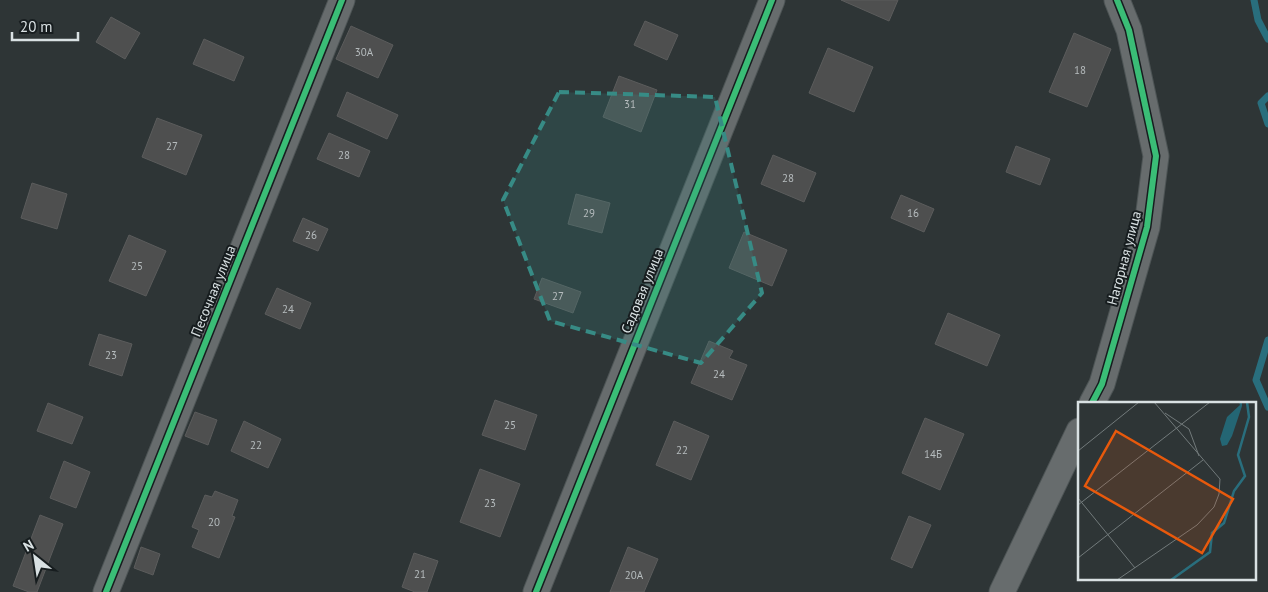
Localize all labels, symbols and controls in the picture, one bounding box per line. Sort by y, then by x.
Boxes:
scale bar [12,10,79,42]
text: 20 m [20,17,53,36]
house number: 30А [355,45,374,59]
house number: 18 [1074,63,1086,77]
house number: 31 [624,97,636,111]
house number: 27 [166,139,178,153]
house number: 28 [338,148,350,162]
house number: 28 [782,171,794,185]
house number: 29 [583,206,595,220]
house number: 16 [907,206,919,220]
street label: Нагорная улица [1103,209,1145,307]
house number: 26 [305,228,317,242]
street label: Песочная улица [186,243,240,339]
street label: Садовая улица [617,246,667,336]
house number: 25 [131,259,143,273]
house number: 27 [552,289,564,303]
house number: 24 [282,302,294,316]
house number: 23 [105,348,117,362]
house number: 24 [713,367,725,381]
inset map [1078,402,1256,580]
house number: 25 [504,418,516,432]
house number: 22 [250,438,262,452]
house number: 22 [676,443,688,457]
house number: 14Б [924,447,942,461]
house number: 23 [484,496,496,510]
house number: 20 [208,515,220,529]
north arrow [10,532,60,582]
text: N [20,536,37,556]
house number: 21 [414,567,426,581]
house number: 20А [625,568,644,582]

